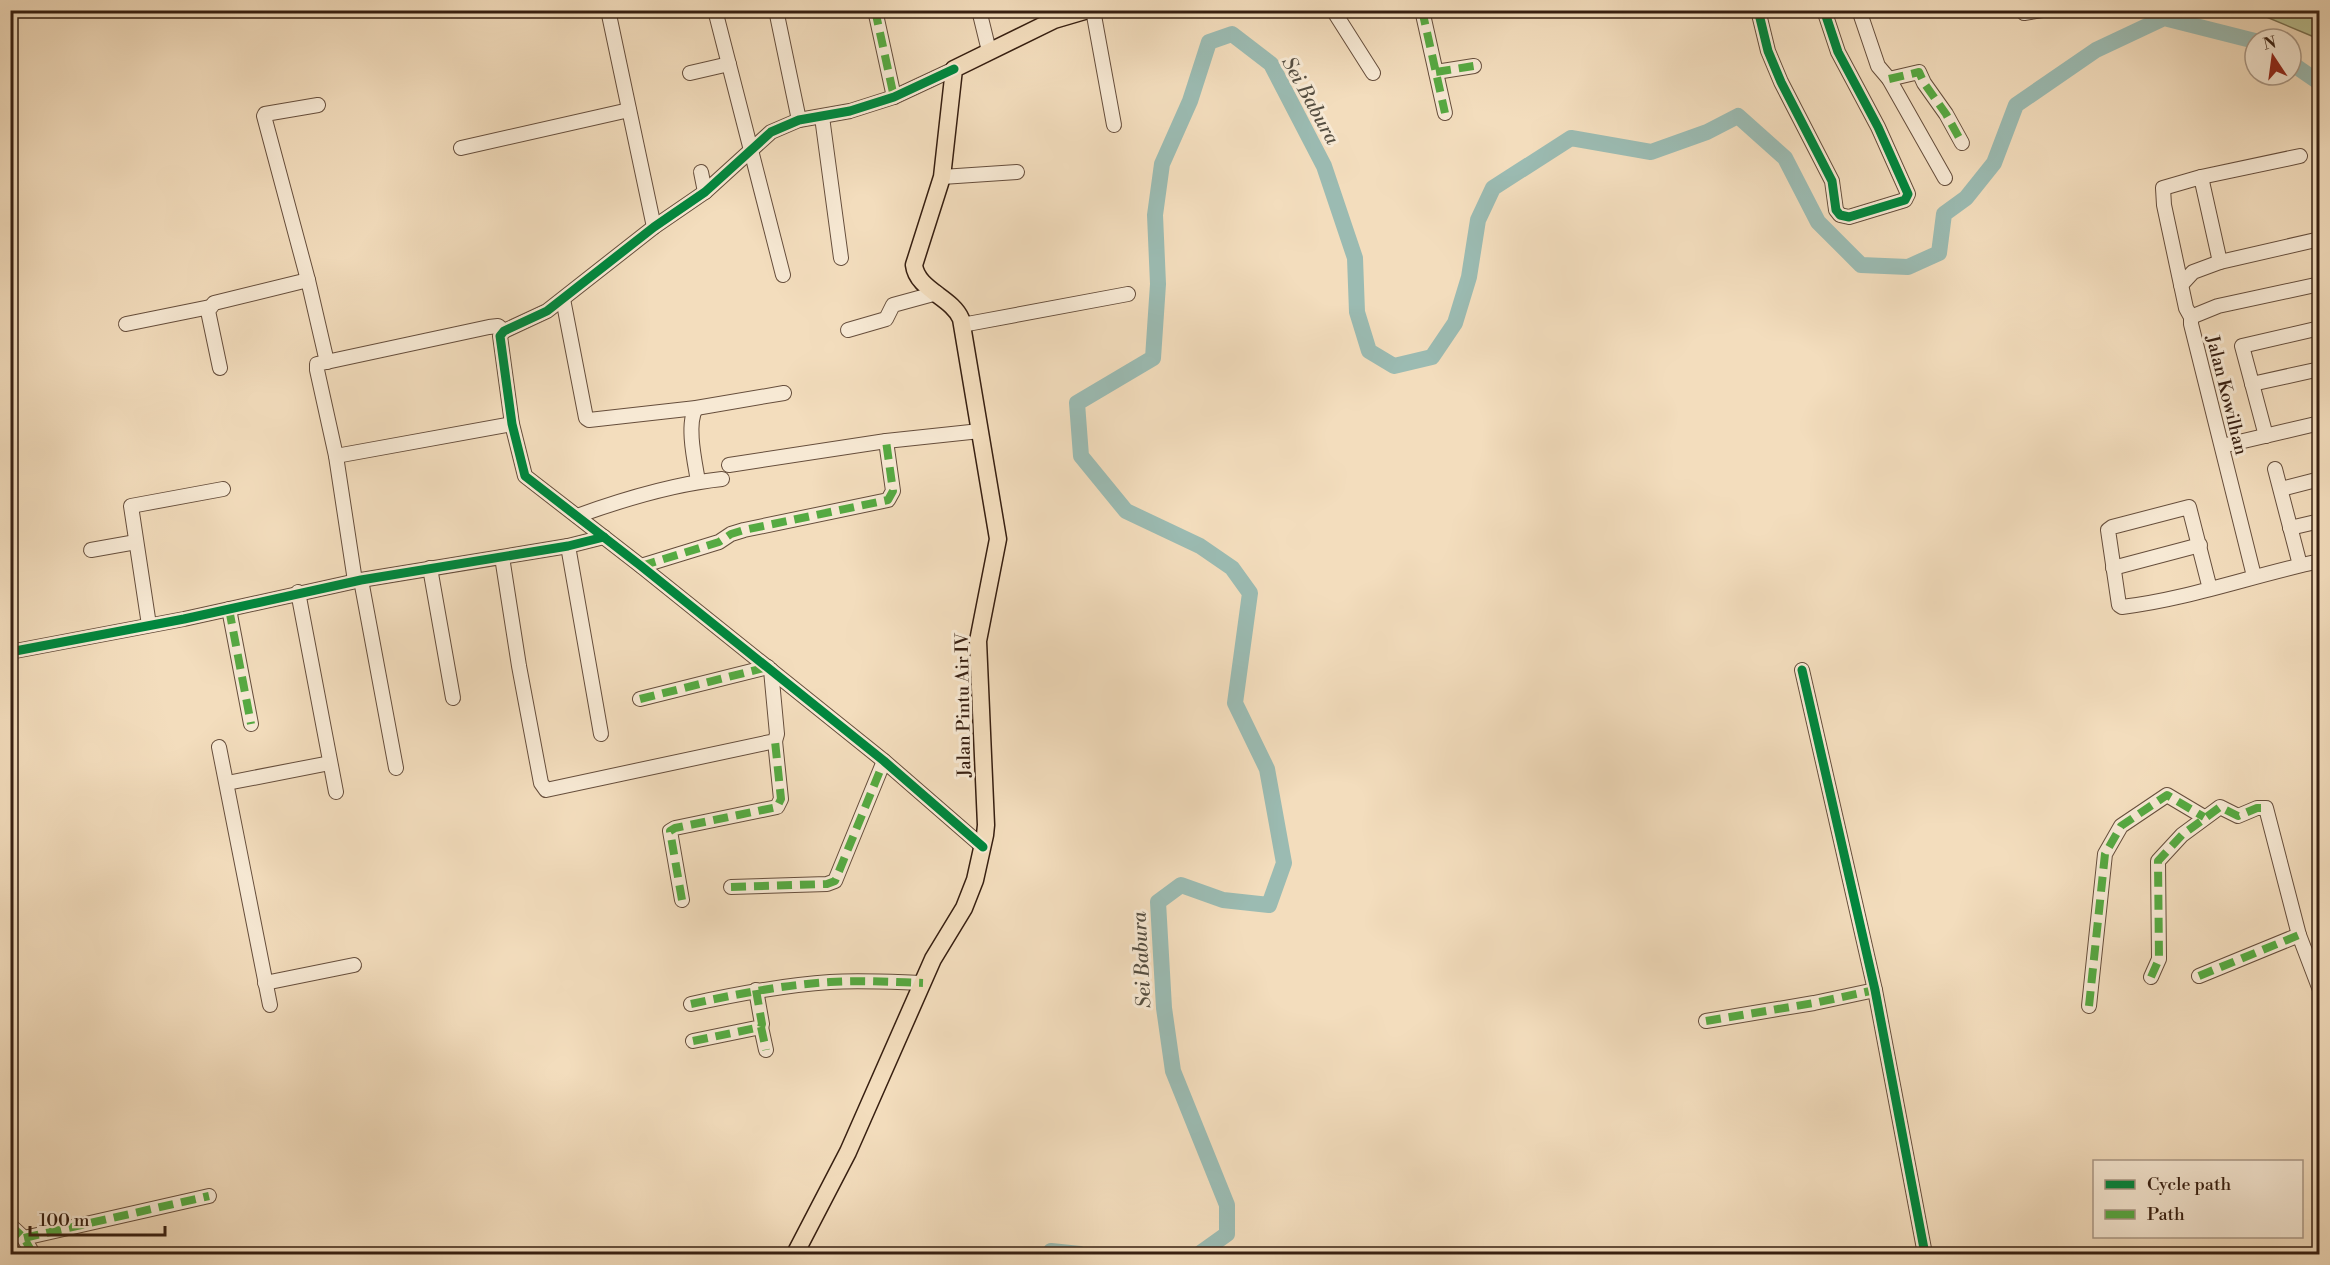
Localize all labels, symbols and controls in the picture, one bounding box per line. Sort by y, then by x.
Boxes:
north arrow [2243,27,2303,87]
text: N [2261,32,2279,55]
water label: Sei Babura [1275,52,1344,150]
street label: Jalan Kowilhan [2200,332,2253,458]
street label: Jalan Pintu Air IV [951,632,976,778]
water label: Sei Babura [1127,910,1158,1009]
legend [2093,1160,2303,1238]
text: Cycle path [2147,1173,2231,1196]
scale bar [30,1199,165,1237]
text: Path [2147,1203,2185,1226]
text: 100 m [39,1209,90,1232]

